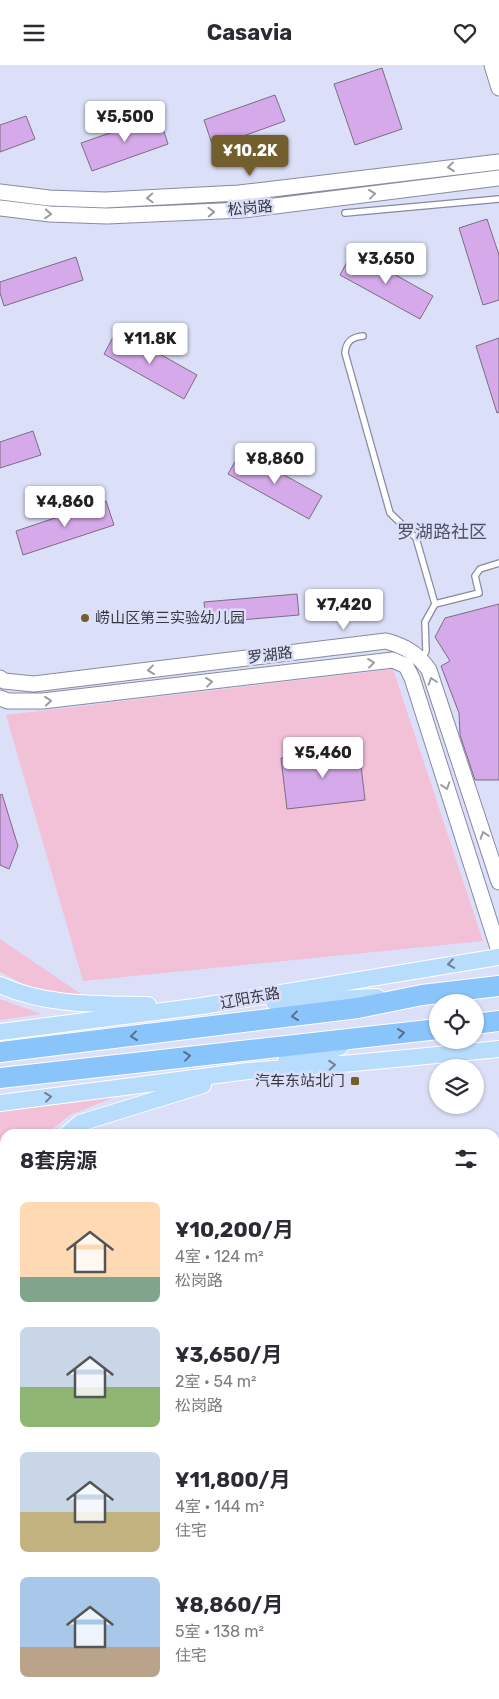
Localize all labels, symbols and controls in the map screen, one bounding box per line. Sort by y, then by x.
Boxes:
icon: menu [20,19,48,47]
text: Casavia [207,19,292,46]
icon: heart [451,19,479,47]
pin: ¥5,500 [84,101,166,143]
text: ¥5,500 [96,107,154,126]
pin: ¥10.2K [209,135,291,177]
text: ¥10.2K [222,141,278,160]
one-way arrow [446,162,455,172]
one-way arrow [369,189,377,200]
one-way arrow [146,192,154,203]
street label: 松岗路 [227,197,273,219]
one-way arrow [207,206,215,217]
one-way arrow [45,208,53,219]
pin: ¥3,650 [345,243,427,285]
text: ¥3,650 [357,249,415,268]
pin: ¥11.8K [109,323,191,365]
text: ¥11.8K [124,329,176,348]
pin: ¥8,860 [234,443,316,485]
text: ¥8,860 [246,449,304,468]
pin: ¥4,860 [24,485,106,528]
text: ¥4,860 [36,492,94,511]
district label: 罗湖路社区 [397,521,487,543]
pin: ¥7,420 [303,589,385,631]
text: ¥7,420 [316,595,372,614]
place label: 崂山区第三实验幼儿园 [95,609,245,627]
marker: 崂山区第三实验幼儿园 [79,612,91,624]
street label: 罗湖路 [247,643,293,667]
one-way arrow [367,658,375,669]
one-way arrow [146,664,154,675]
one-way arrow [206,677,214,688]
one-way arrow [428,677,438,686]
one-way arrow [44,695,52,706]
pin: ¥5,460 [282,737,364,779]
text: ¥5,460 [294,743,352,762]
one-way arrow [440,781,450,789]
one-way arrow [479,832,489,840]
one-way arrow [447,959,455,969]
street label: 辽阳东路 [219,984,281,1012]
map controls [429,994,484,1114]
button: locate [429,994,484,1049]
one-way arrow [291,1010,299,1021]
one-way arrow [397,1029,406,1039]
one-way arrow [129,1030,137,1041]
one-way arrow [184,1051,192,1062]
button: layers [429,1059,484,1114]
one-way arrow [328,1060,336,1071]
place label: 汽车东站北门 [255,1072,345,1090]
marker: 汽车东站北门 [349,1075,361,1087]
one-way arrow [45,1092,53,1103]
icon: filters [452,1145,480,1173]
text: 8套房源 [20,1148,97,1173]
text: ¥10,200/月 [175,1217,294,1242]
icon: home [60,1222,120,1282]
text: 4室 · 124 m² [175,1247,264,1266]
text: 松岗路 [175,1271,223,1290]
text: ¥3,650/月 [175,1342,282,1367]
icon: home [60,1347,120,1407]
text: 2室 · 54 m² [175,1372,257,1391]
text: 松岗路 [175,1396,223,1415]
text: ¥11,800/月 [175,1467,291,1492]
icon: home [60,1472,120,1532]
text: 4室 · 144 m² [175,1497,264,1516]
text: 住宅 [175,1521,207,1540]
text: ¥8,860/月 [175,1592,283,1617]
icon: home [60,1597,120,1657]
text: 5室 · 138 m² [175,1622,264,1641]
text: 住宅 [175,1646,207,1665]

